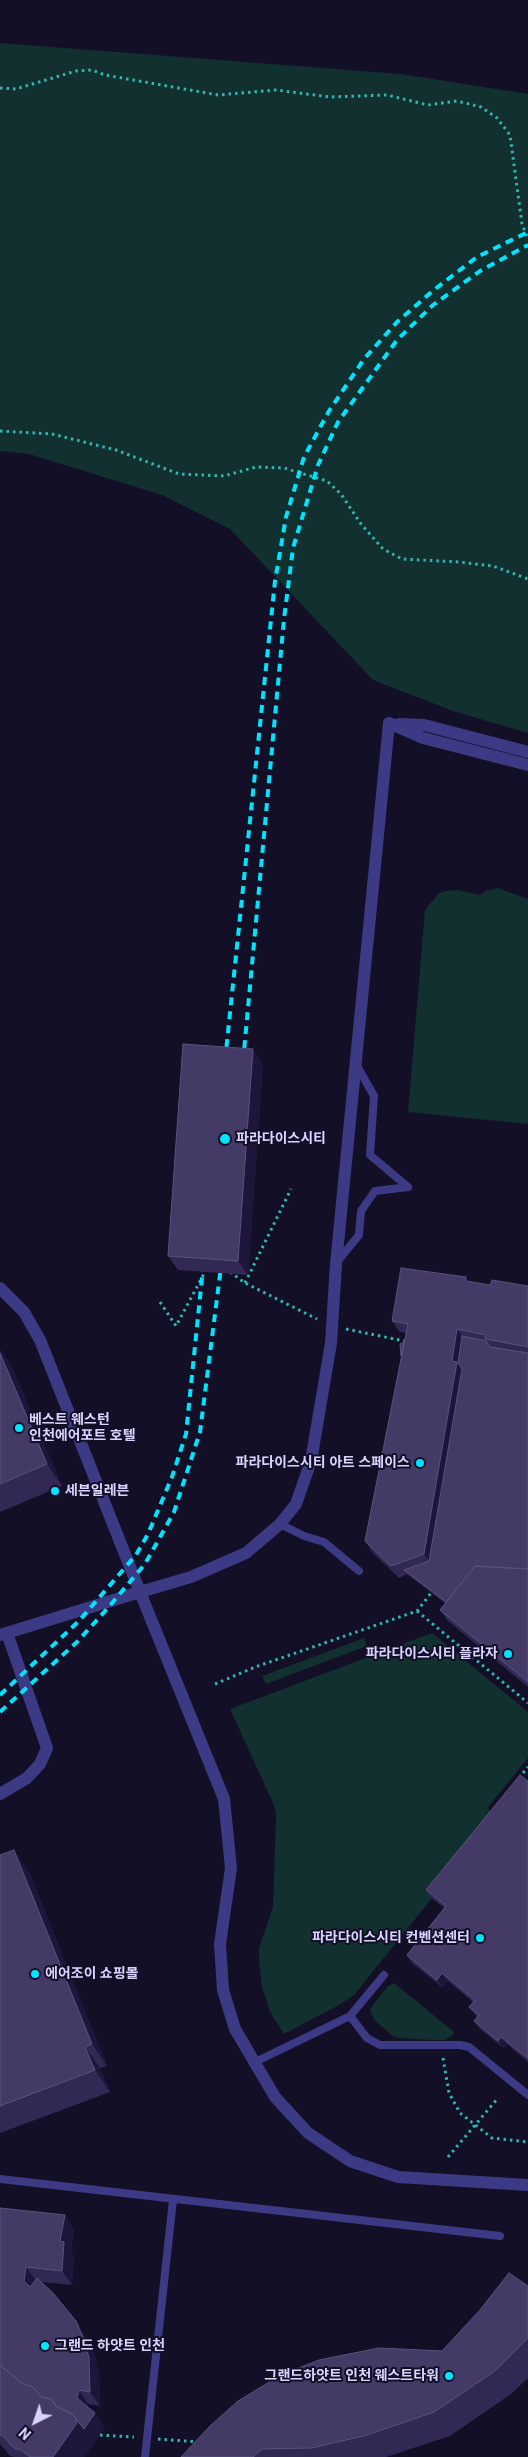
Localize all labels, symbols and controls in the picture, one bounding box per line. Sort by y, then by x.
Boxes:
place label: 파라다이스시티 [236,1131,326,1147]
marker: 파라다이스시티 [218,1132,232,1146]
place label: 베스트 웨스턴 인천에어포트 호텔 [29,1412,136,1444]
marker: 베스트 웨스턴 인천에어포트 호텔 [13,1422,25,1434]
place label: 파라다이스시티 아트 스페이스 [236,1455,410,1471]
marker: 파라다이스시티 아트 스페이스 [414,1457,426,1469]
place label: 세븐일레븐 [65,1483,129,1499]
marker: 세븐일레븐 [49,1485,61,1497]
place label: 파라다이스시티 플라자 [366,1646,498,1662]
marker: 파라다이스시티 플라자 [502,1648,514,1660]
place label: 파라다이스시티 컨벤션센터 [312,1930,470,1946]
marker: 파라다이스시티 컨벤션센터 [474,1932,486,1944]
place label: 에어조이 쇼핑몰 [45,1966,139,1982]
marker: 에어조이 쇼핑몰 [29,1968,41,1980]
place label: 그랜드 하얏트 인천 [55,2338,165,2354]
marker: 그랜드 하얏트 인천 [39,2340,51,2352]
place label: 그랜드하얏트 인천 웨스트타워 [265,2368,439,2384]
marker: 그랜드하얏트 인천 웨스트타워 [443,2370,455,2382]
north arrow [10,2397,60,2447]
text: N [16,2424,34,2443]

